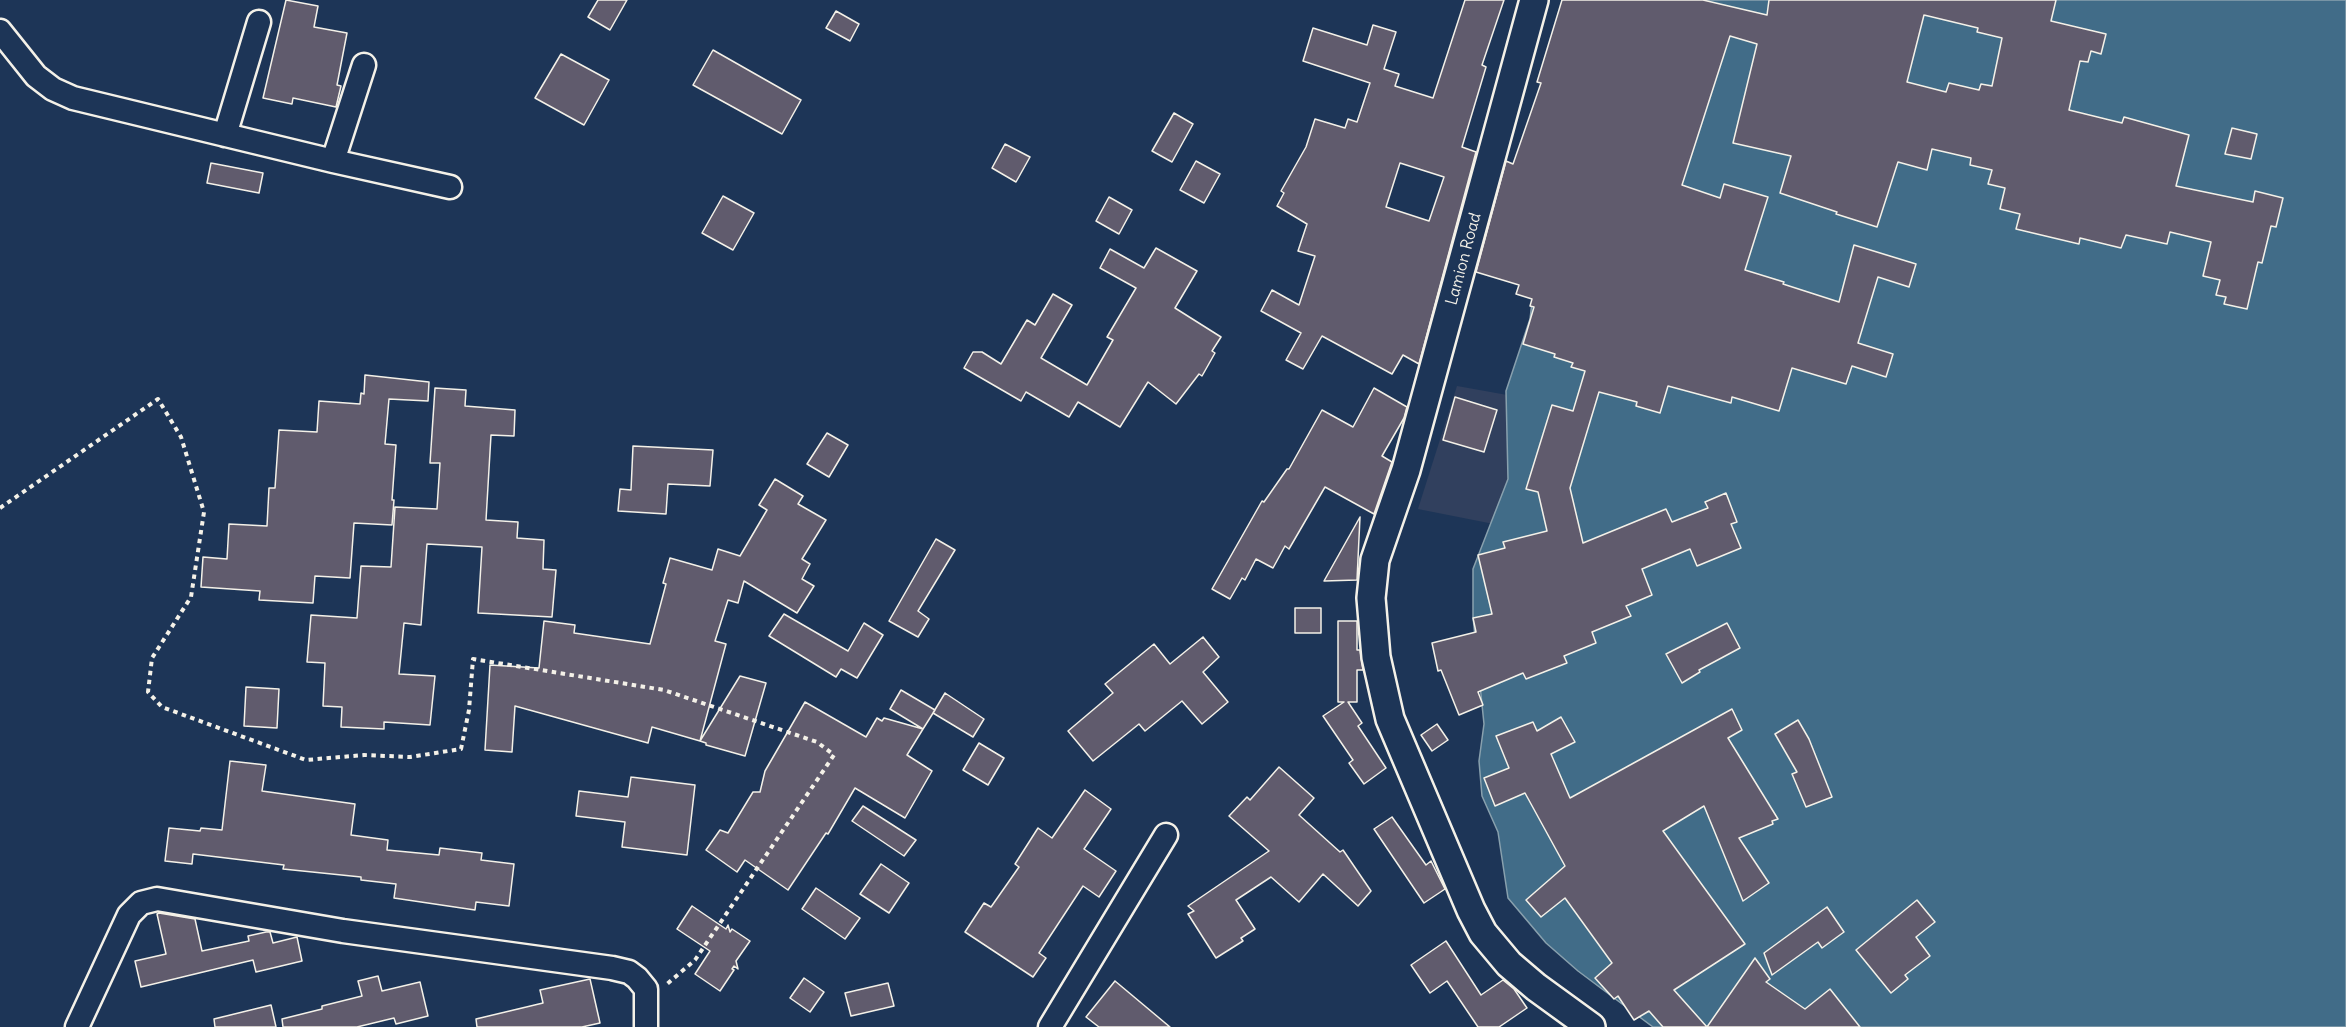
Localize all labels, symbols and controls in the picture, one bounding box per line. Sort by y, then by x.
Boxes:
street label: Lamion Road [1442,211,1486,307]

